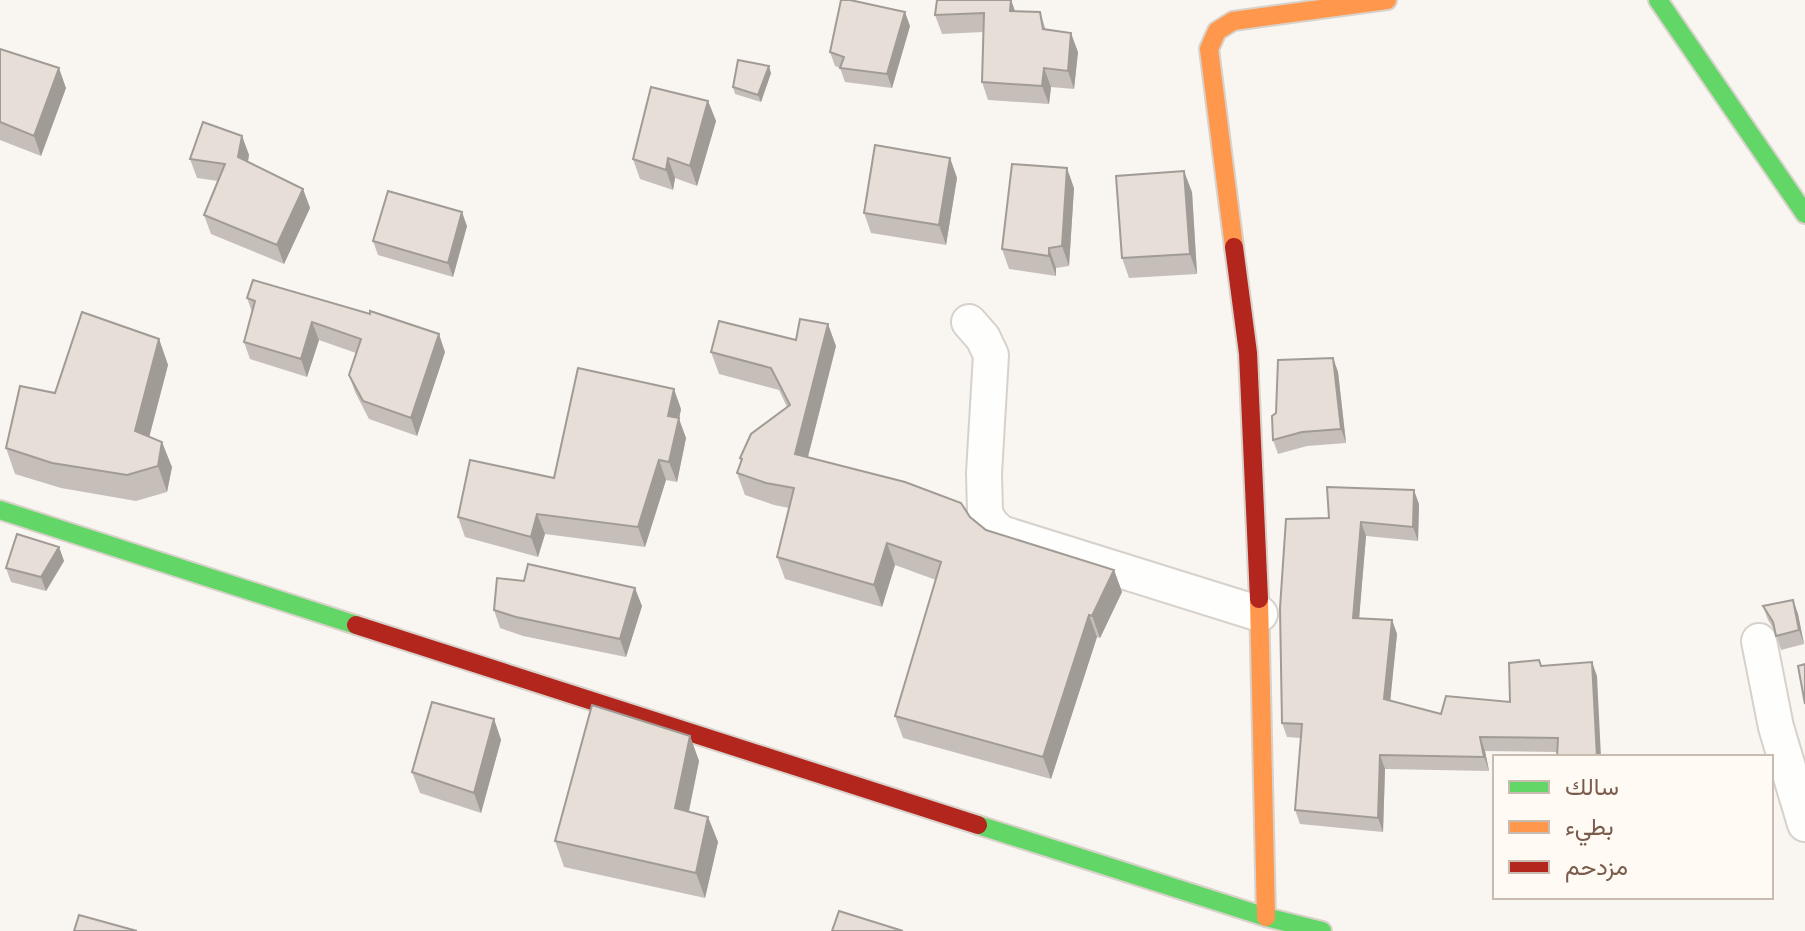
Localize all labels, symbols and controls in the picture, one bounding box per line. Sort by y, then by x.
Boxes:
legend [1493,755,1773,899]
text: سالك [1565,773,1619,801]
text: بطيء [1565,813,1614,846]
text: مزدحم [1565,853,1628,883]

